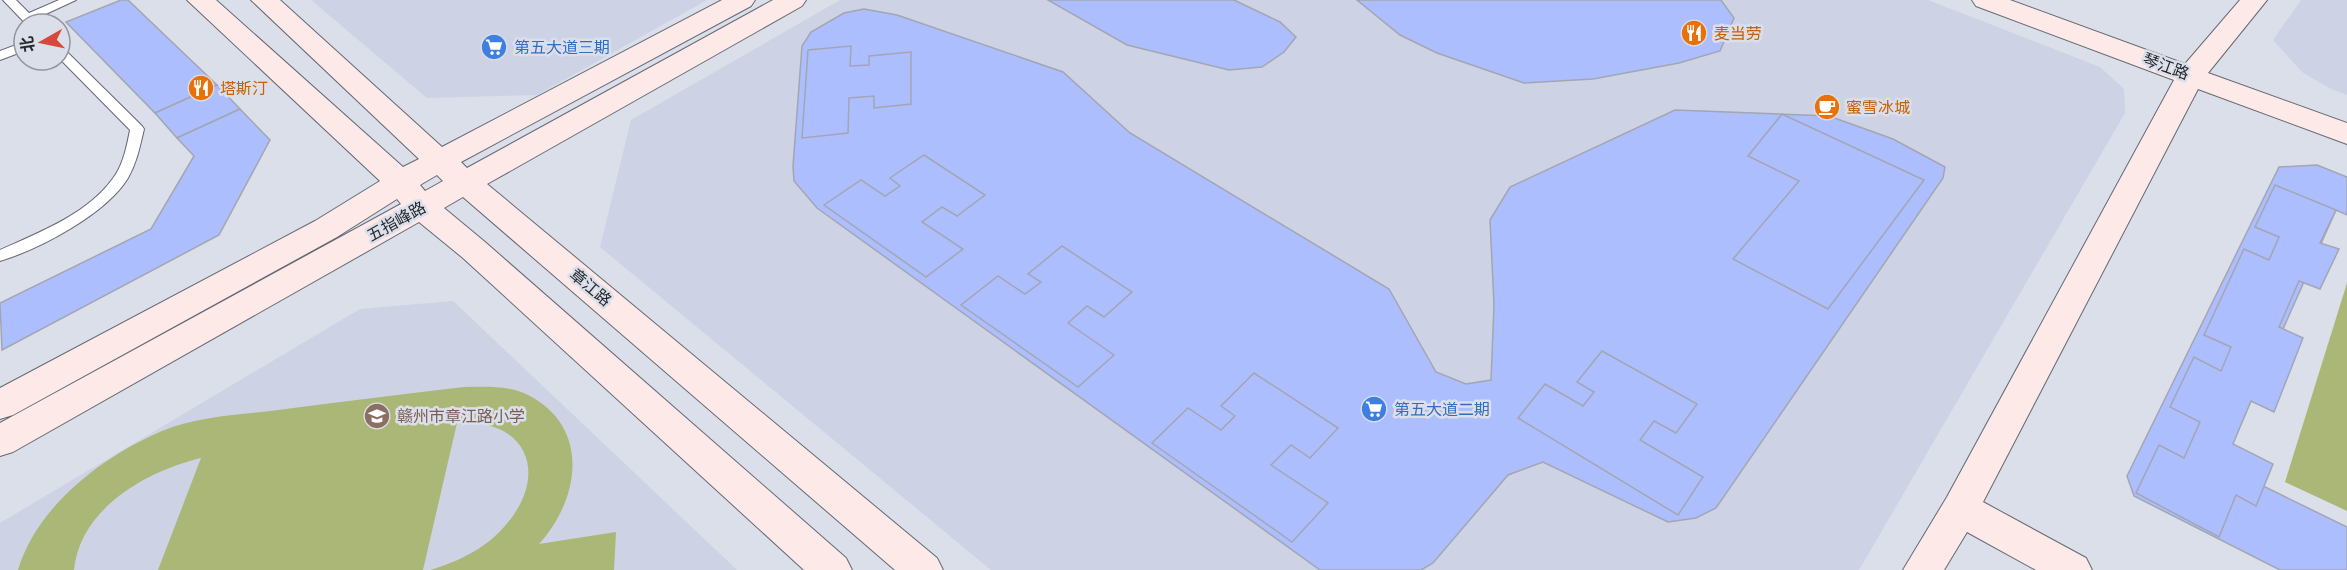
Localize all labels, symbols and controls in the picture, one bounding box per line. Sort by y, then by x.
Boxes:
north arrow [12,12,72,72]
restaurant icon: 麦当劳 [1679,18,1709,48]
place label: 麦当劳 [1714,22,1762,45]
supermarket icon: 第五大道三期 [479,32,509,62]
text: 北 [15,35,40,54]
place label: 第五大道三期 [514,36,610,59]
street label: 琴江路 [2139,47,2192,85]
restaurant icon: 塔斯汀 [186,73,216,103]
place label: 塔斯汀 [220,77,268,100]
cafe icon: 蜜雪冰城 [1812,92,1842,122]
place label: 蜜雪冰城 [1846,96,1910,119]
street label: 五指峰路 [363,196,430,247]
street label: 章江路 [565,263,616,312]
supermarket icon: 第五大道二期 [1359,394,1389,424]
place label: 第五大道二期 [1394,398,1490,421]
school or university icon: 赣州市章江路小学 [362,401,392,431]
place label: 赣州市章江路小学 [397,405,525,428]

